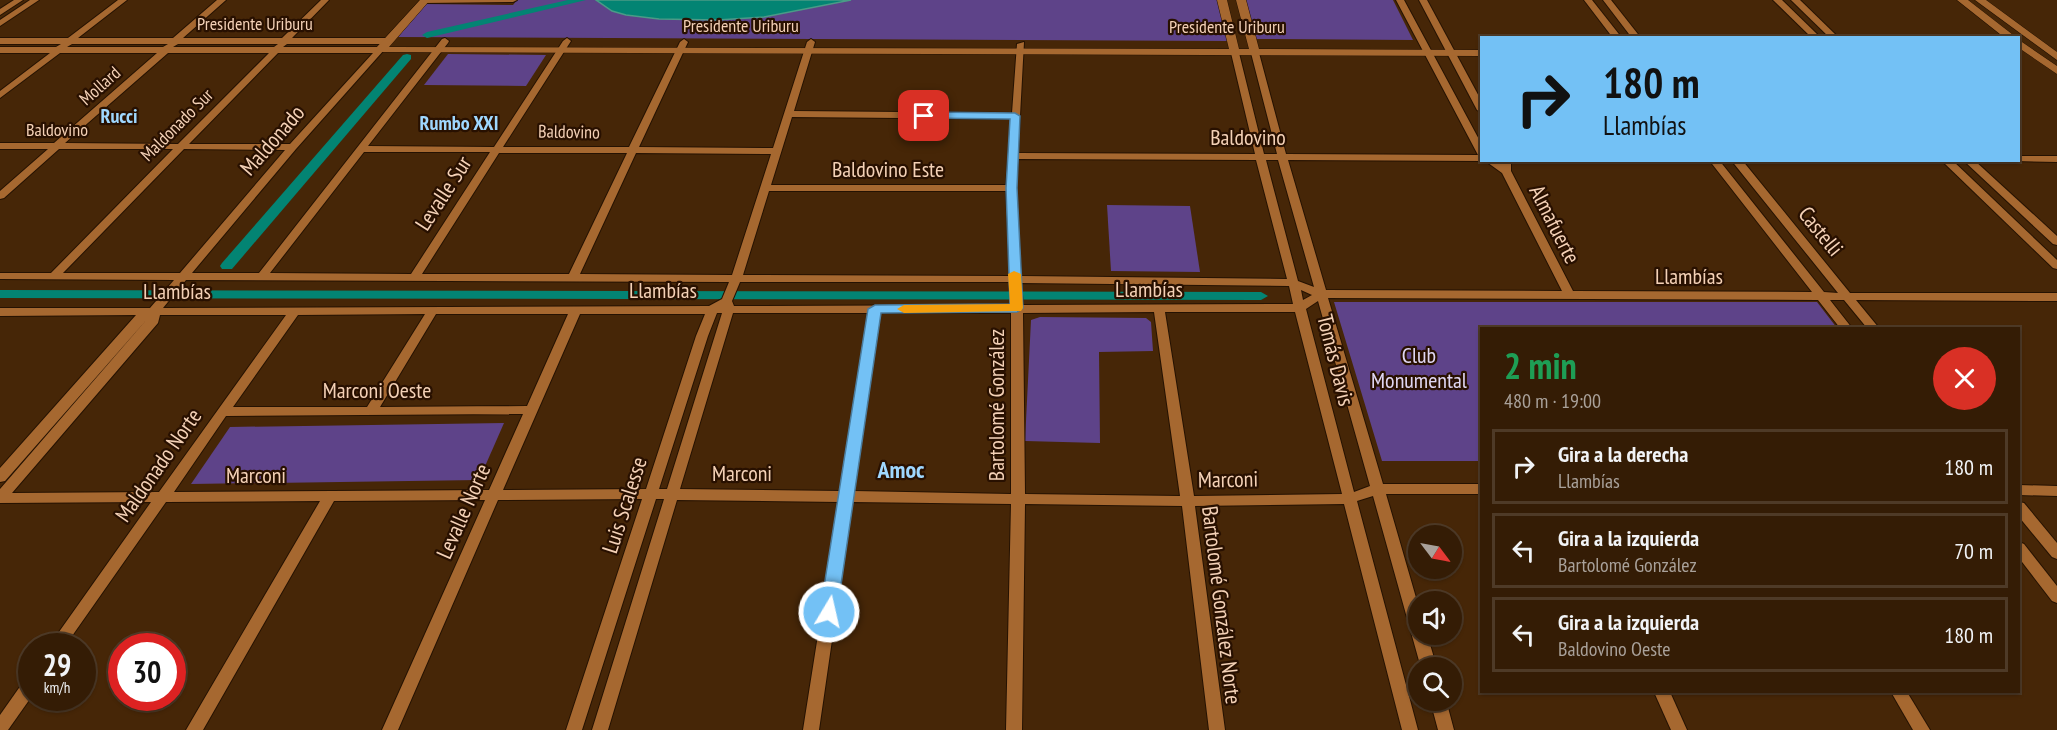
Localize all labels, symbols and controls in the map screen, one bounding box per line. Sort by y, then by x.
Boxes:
street label: Presidente Uriburu [197,12,313,35]
street label: Presidente Uriburu [683,14,799,37]
street label: Presidente Uriburu [1169,15,1285,38]
text: 180 m [1603,55,1700,110]
icon: right [1504,60,1582,138]
street label: Mollard [74,61,125,110]
street label: Maldonado Sur [136,83,218,166]
pin [898,90,949,141]
street label: Maldonado [234,99,310,181]
icon: arrive [907,99,940,132]
district label: Rucci [100,103,138,129]
text: Llambías [1603,108,1686,142]
district label: Rumbo XXI [420,110,498,136]
street label: Baldovino [26,118,88,141]
street label: Baldovino [538,119,600,144]
street label: Baldovino [1210,123,1286,151]
street label: Levalle Sur [409,150,477,236]
street label: Baldovino Este [832,155,944,183]
street label: Almafuerte [1523,180,1587,268]
street label: Castelli [1792,200,1850,262]
street label: Llambías [1655,262,1723,290]
street label: Llambías [1115,275,1183,303]
street label: Llambías [629,276,697,304]
street label: Llambías [143,277,211,305]
street label: Tomás Davis [1311,311,1361,409]
street label: Bartolomé González [982,329,1010,481]
park label: Club Monumental [1371,341,1468,394]
text: 2 min [1504,342,1577,389]
button: close [1933,347,1996,410]
street label: Marconi Oeste [323,376,431,404]
text: 480 m · 19:00 [1504,388,1601,414]
street label: Maldonado Norte [109,403,207,527]
text: Gira a la derecha [1558,440,1688,468]
icon: right [1507,450,1540,483]
street label: Luis Scalesse [595,453,653,557]
text: 180 m [1944,453,1993,481]
district label: Amoc [876,454,925,485]
street label: Levalle Norte [430,459,496,563]
street label: Marconi [712,459,772,487]
street label: Marconi [226,461,286,489]
street label: Marconi [1198,464,1258,494]
text: Llambías [1558,468,1620,494]
street label: Bartolomé González Norte [1196,504,1248,706]
text: Gira a la izquierda [1558,524,1699,552]
north arrow [1408,525,1462,579]
map controls [1408,525,1462,711]
icon: left [1507,534,1540,567]
text: 70 m [1954,537,1993,565]
text: Bartolomé González [1558,552,1697,578]
position arrow [797,580,861,644]
button: sound [1408,591,1462,645]
text: Gira a la izquierda [1558,608,1699,636]
icon: left [1507,618,1540,651]
text: 180 m [1944,621,1993,649]
speed limit sign: 30 [108,633,186,711]
text: Baldovino Oeste [1558,636,1671,662]
text: 29 [43,645,71,684]
button: search [1408,657,1462,711]
text: km/h [44,678,70,697]

